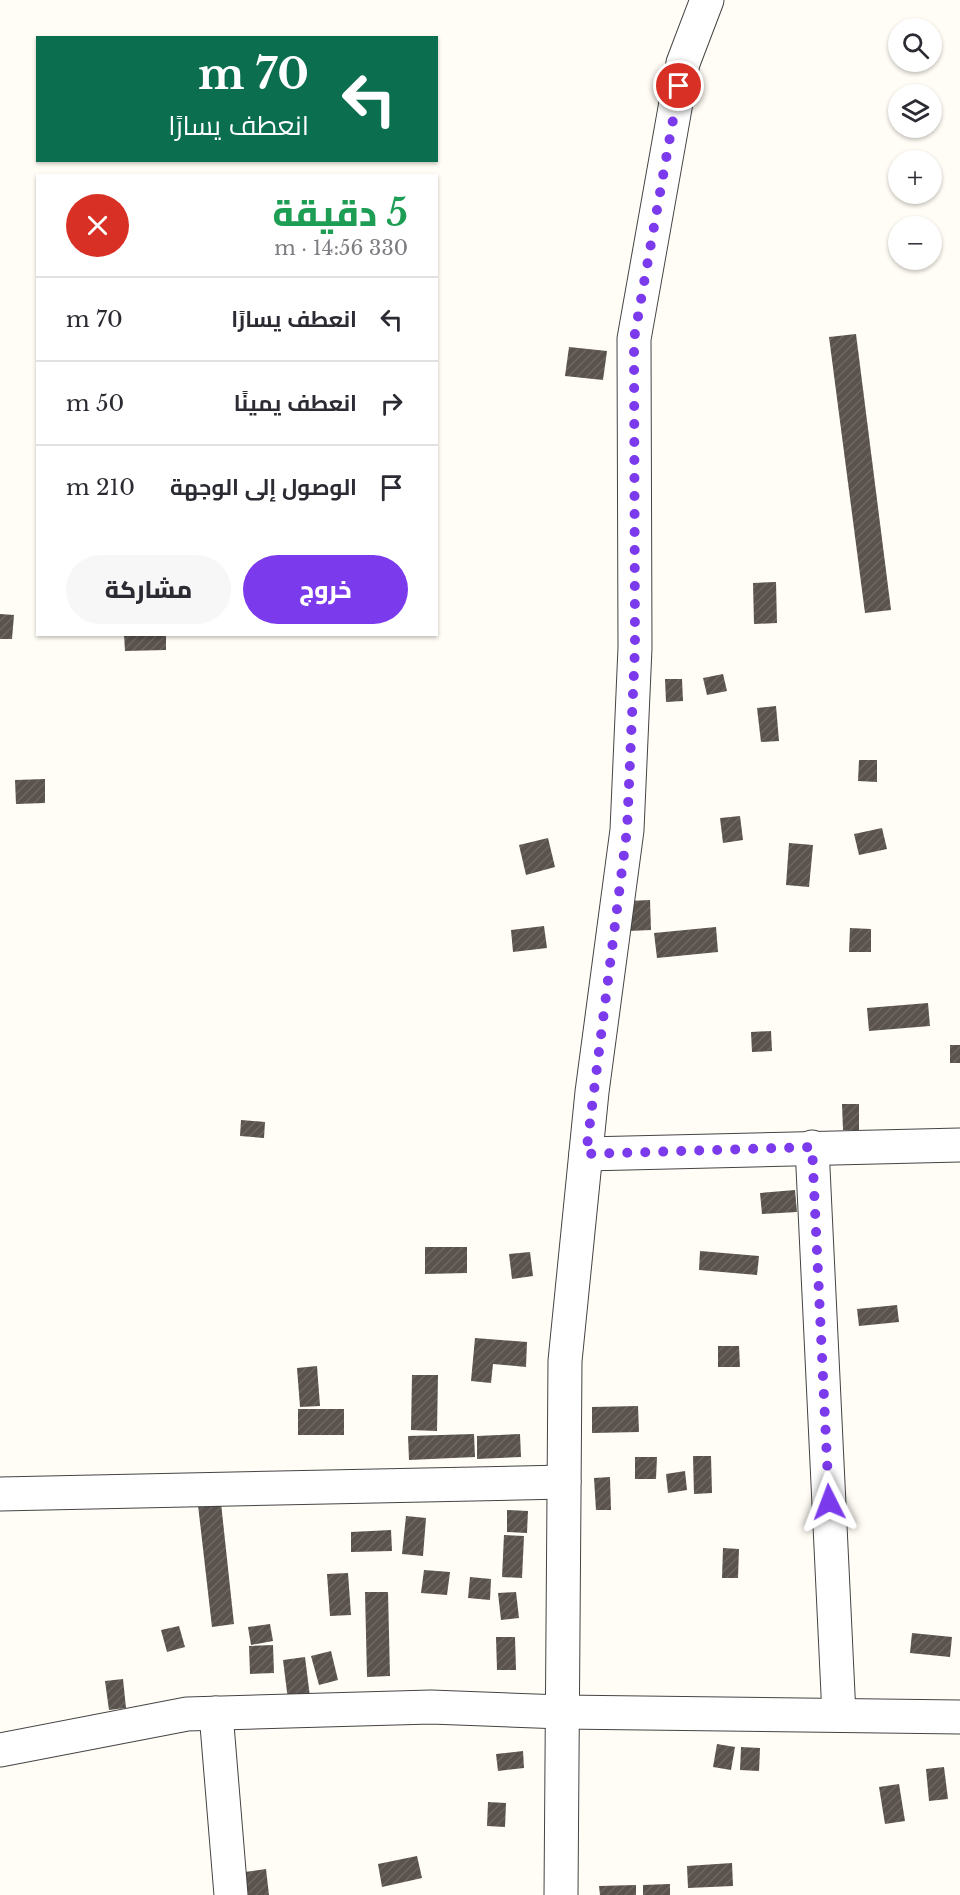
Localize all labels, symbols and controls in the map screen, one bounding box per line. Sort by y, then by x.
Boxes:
map controls [888,18,942,270]
button: search [888,18,942,72]
text: 70 m [198,48,309,100]
icon: left [330,60,408,138]
pin [653,60,704,111]
icon: arrive [662,69,695,102]
button: layers [888,84,942,138]
text: انعطف يسارًا [168,109,309,142]
button: + [888,150,942,204]
text: 5 دقيقة [272,191,408,236]
button: close [66,194,129,257]
button: − [888,216,942,270]
text: 330 m · 14:56 [274,236,408,260]
icon: left [375,303,408,336]
text: 70 m [66,306,123,333]
text: انعطف يسارًا [231,306,357,333]
icon: right [375,387,408,420]
text: 50 m [66,390,124,417]
text: انعطف يمينًا [234,390,357,417]
icon: arrive [375,471,408,504]
text: 210 m [66,474,135,501]
text: الوصول إلى الوجهة [170,474,357,501]
button: مشاركة [66,555,231,624]
button: خروج [243,555,408,624]
position arrow [797,1470,861,1534]

